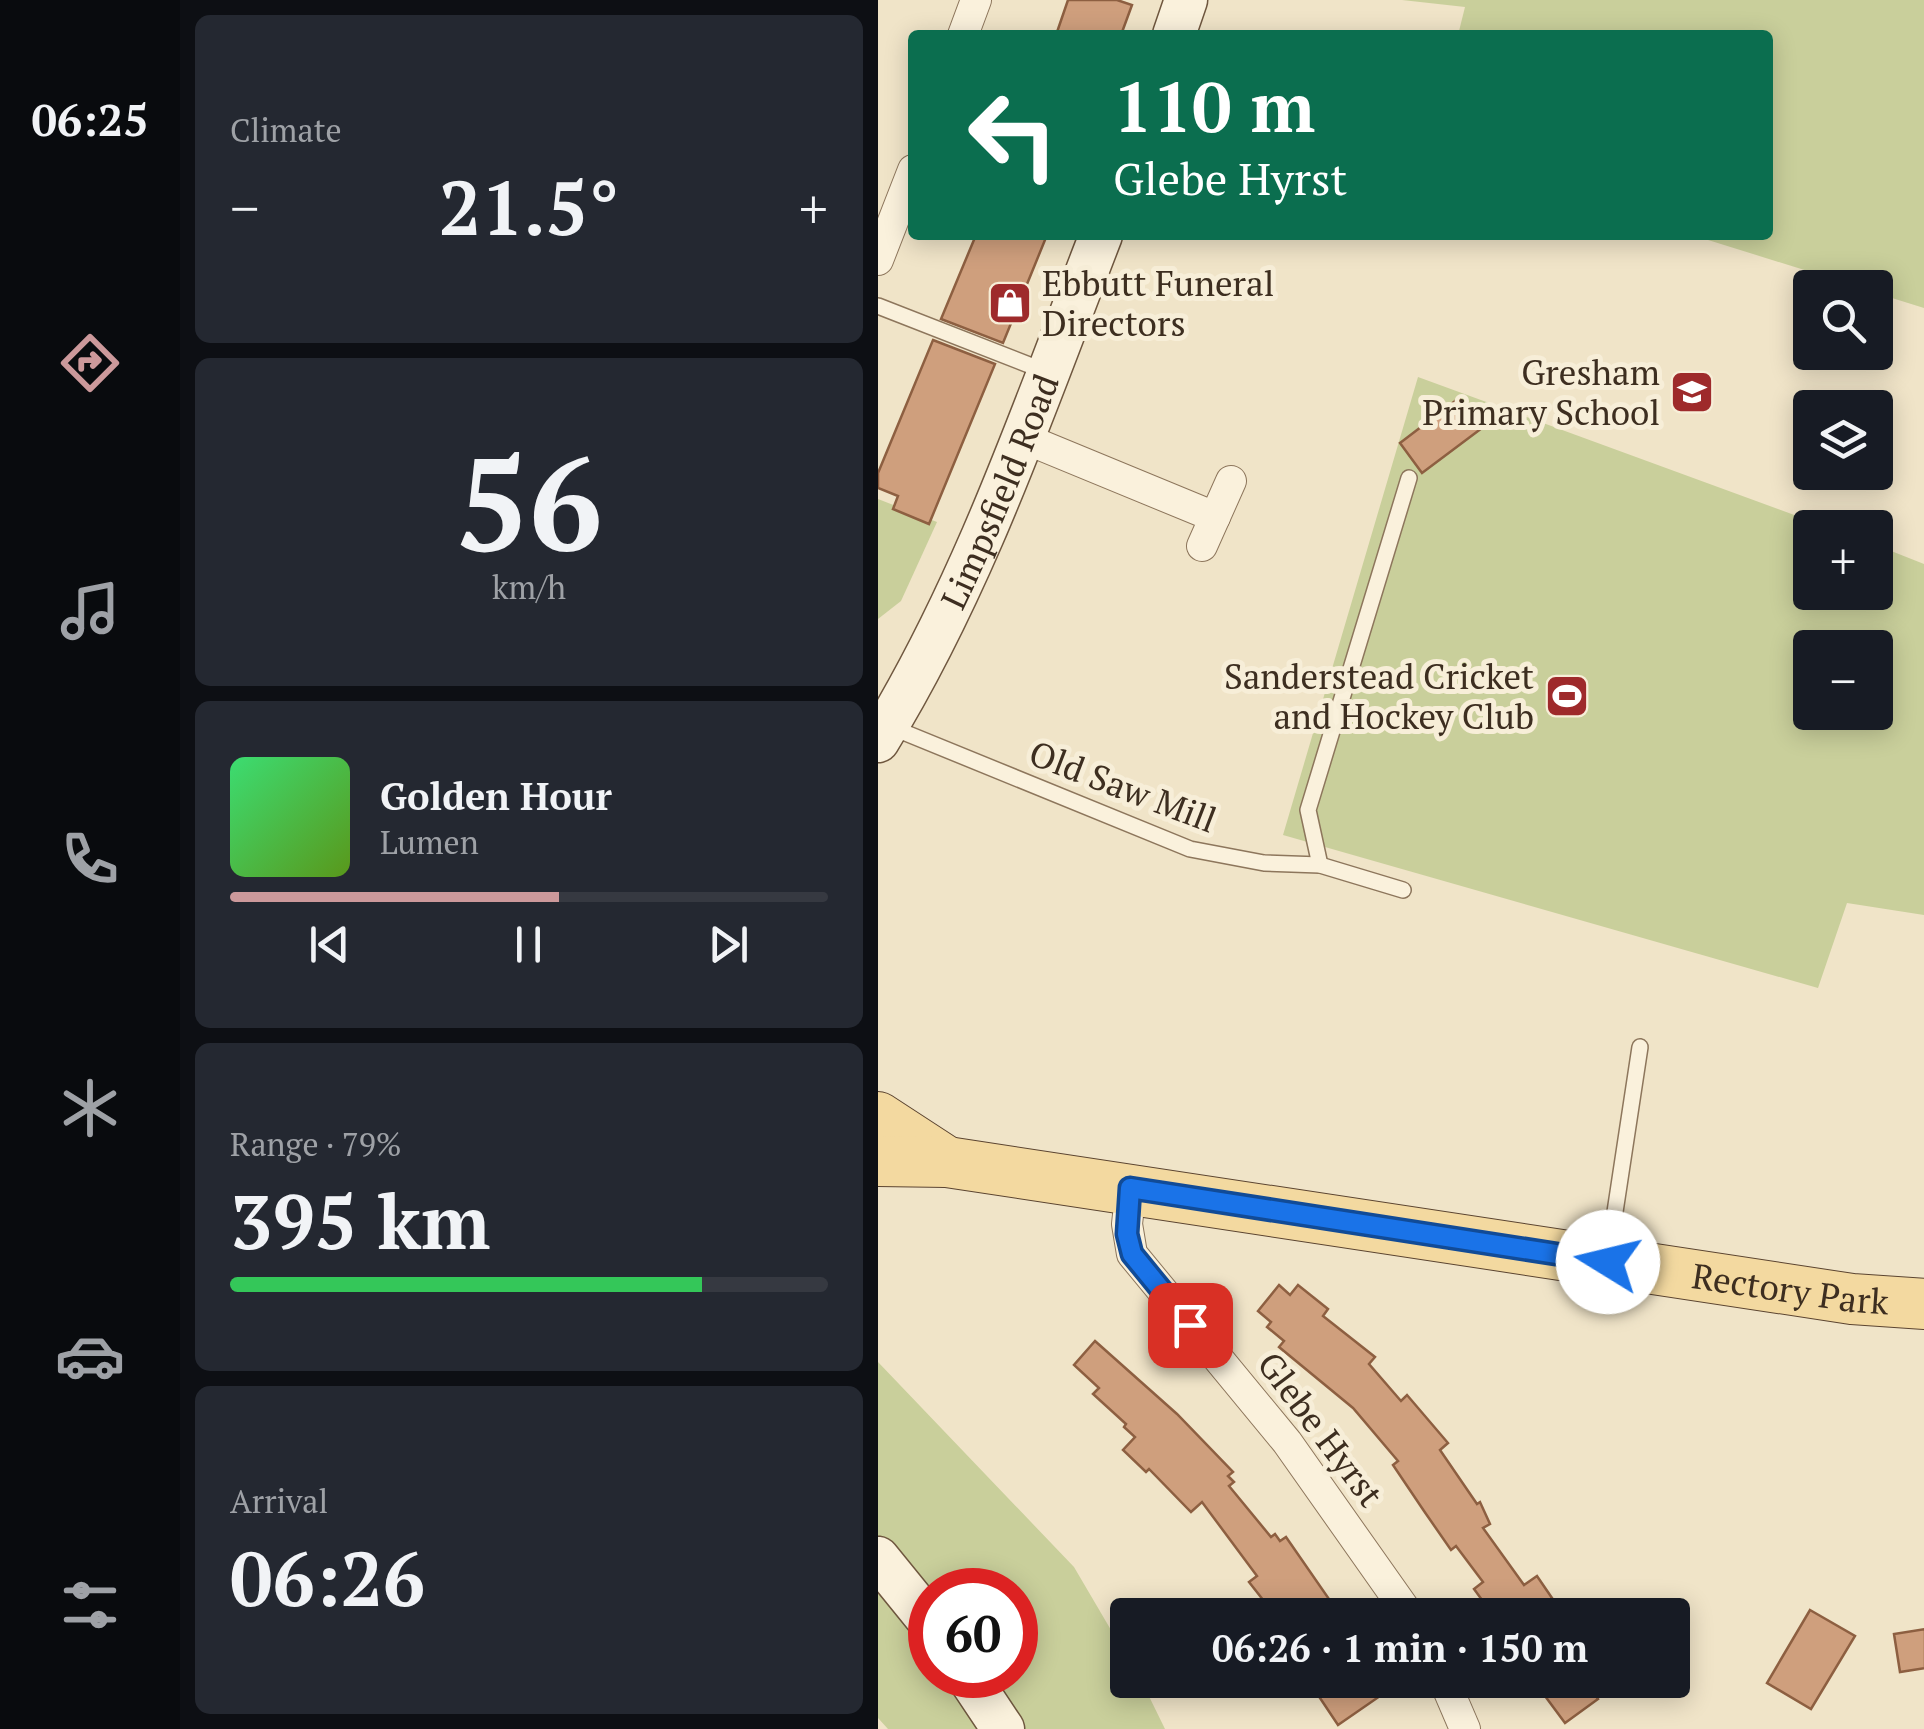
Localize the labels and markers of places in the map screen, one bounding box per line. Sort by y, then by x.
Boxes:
place label: Ebbutt Funeral Directors [1042,260,1274,346]
shop icon: Ebbutt Funeral Directors [987,280,1033,326]
place label: Gresham Primary School [1422,349,1660,435]
school or university icon: Gresham Primary School [1669,369,1715,415]
place label: Sanderstead Cricket and Hockey Club [1224,653,1534,739]
sports icon: Sanderstead Cricket and Hockey Club [1544,673,1590,719]
pin [1148,1283,1233,1368]

